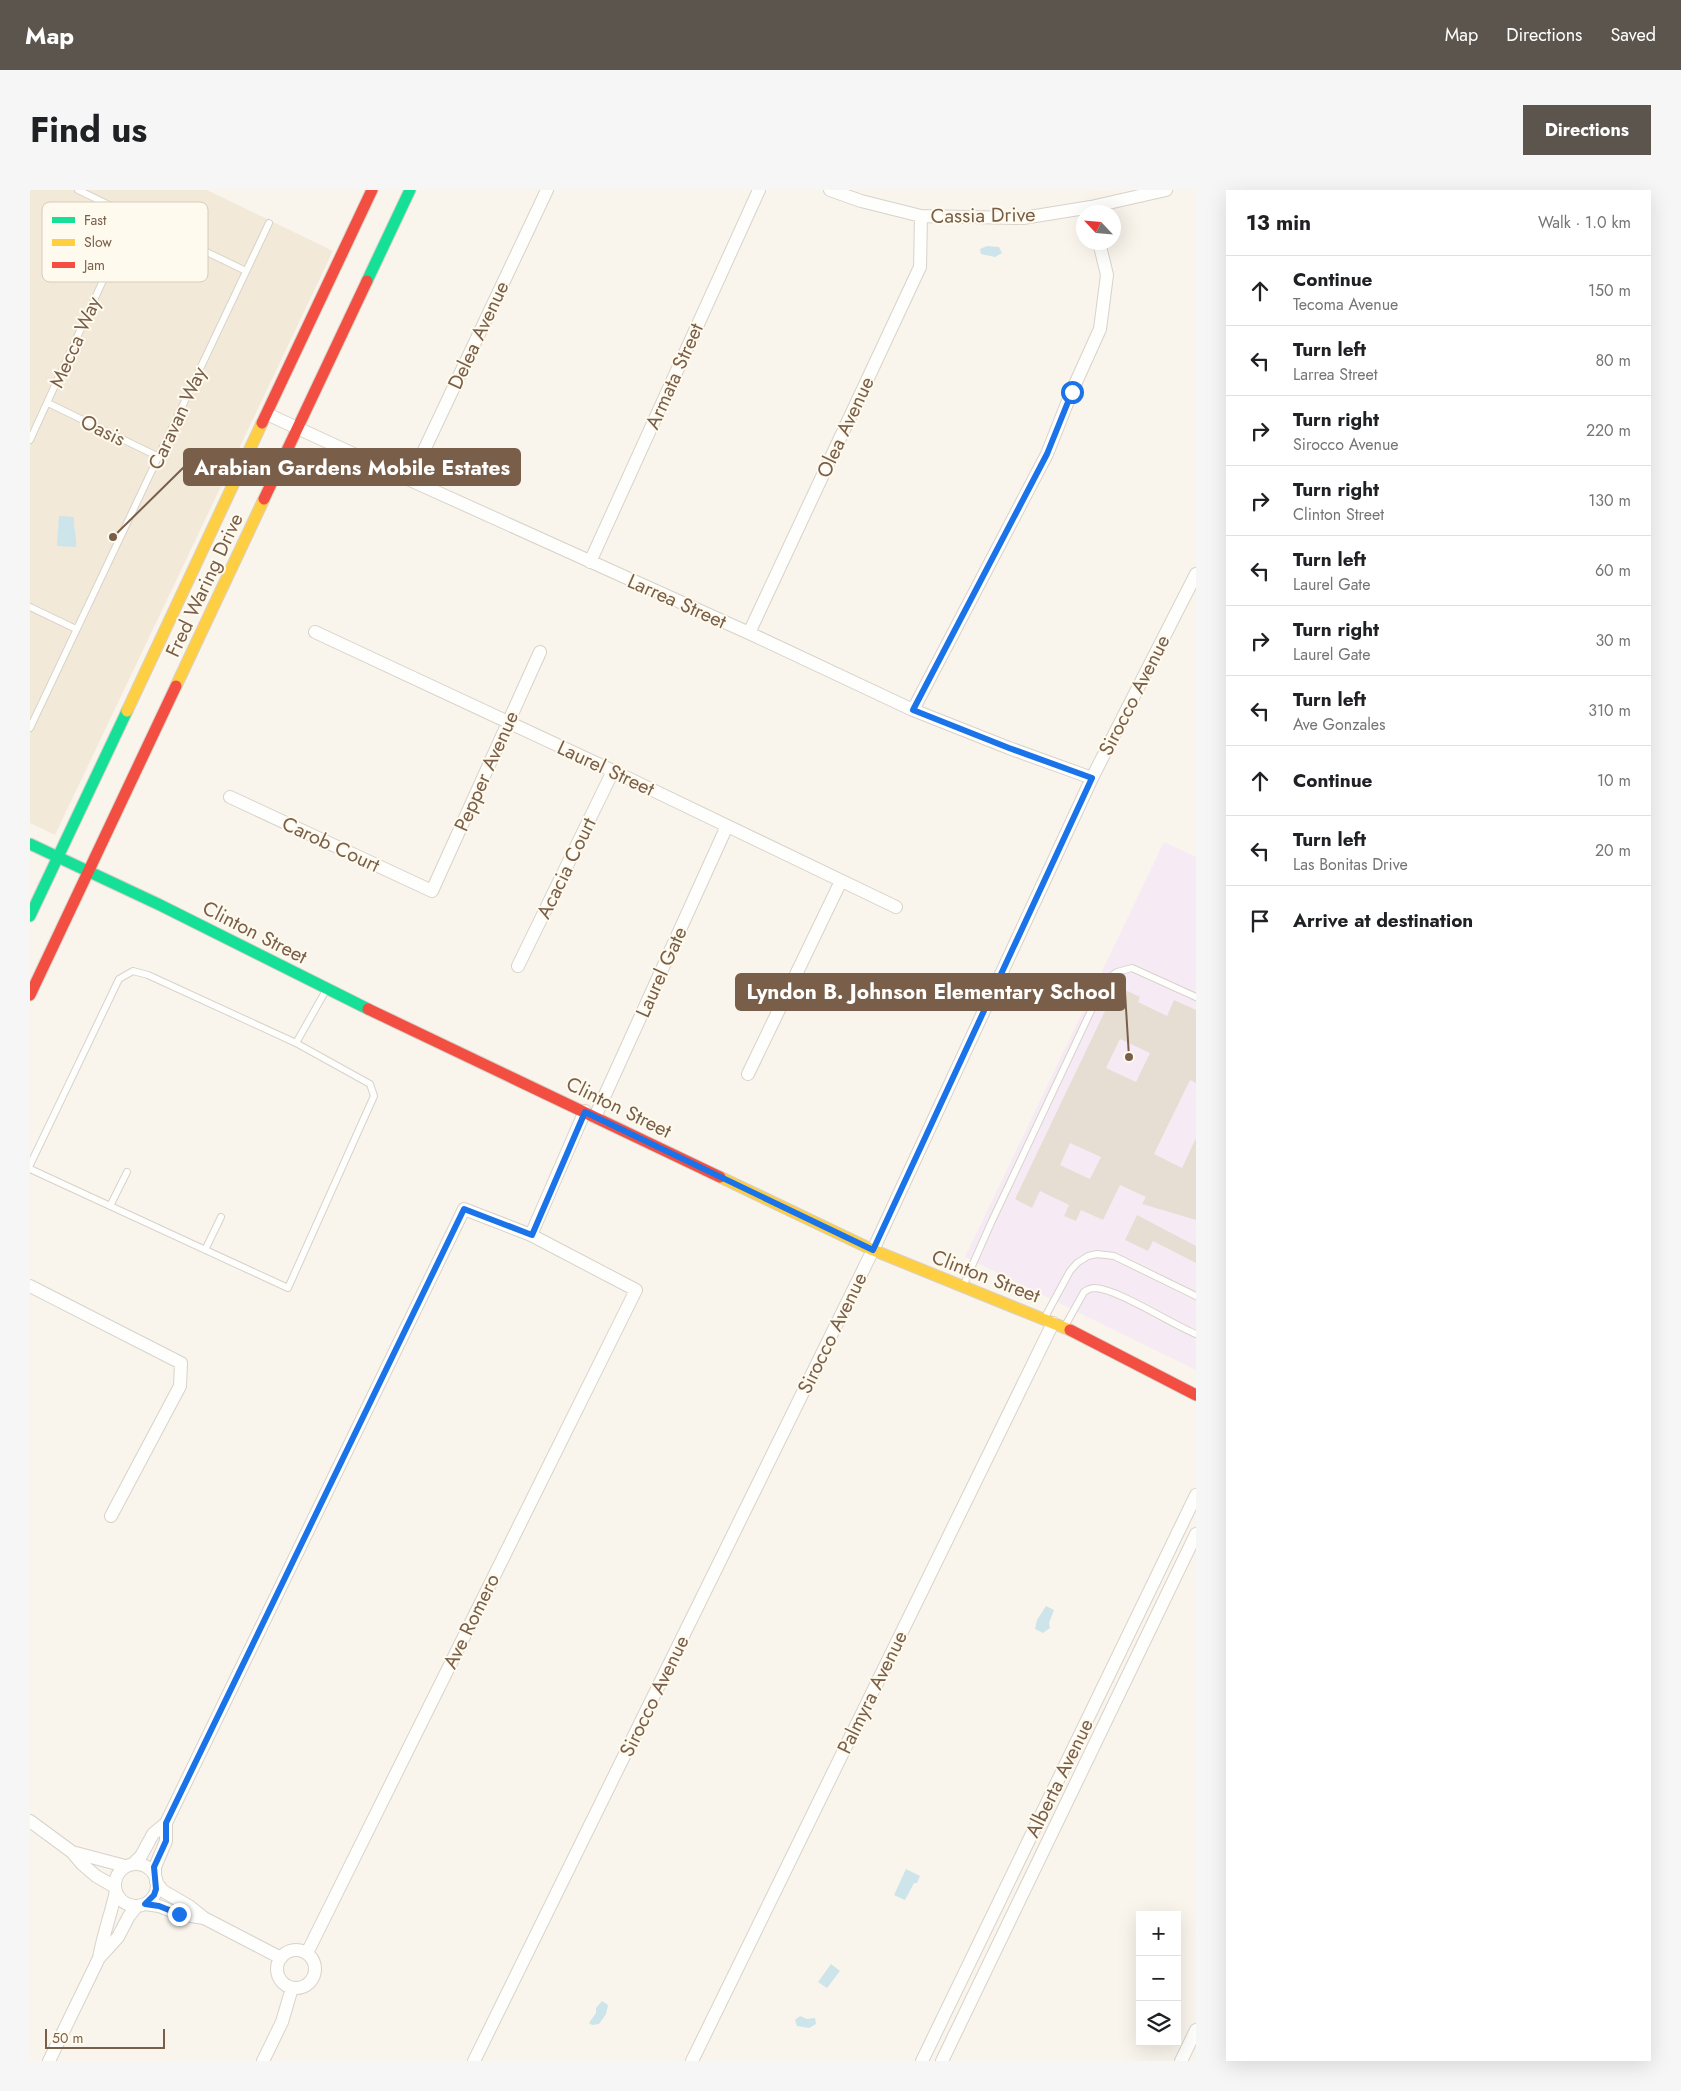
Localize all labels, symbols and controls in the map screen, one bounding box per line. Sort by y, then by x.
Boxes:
text: Map [25,18,74,53]
text: Map [1445,22,1478,48]
text: Directions [1506,22,1582,48]
text: Saved [1610,22,1656,48]
text: Find us [30,105,147,155]
button: Directions [1523,105,1651,155]
street label: Cassia Drive [930,200,1036,231]
legend [42,202,208,282]
north arrow [1076,205,1121,250]
text: 13 min [1246,208,1311,238]
text: Fast [84,210,107,230]
text: Walk · 1.0 km [1538,211,1631,234]
text: Slow [84,232,112,252]
text: Jam [82,255,105,275]
text: Continue [1293,266,1372,293]
street label: Delea Avenue [441,276,516,394]
icon: ahead [1246,277,1274,305]
text: 150 m [1588,279,1631,302]
street label: Mecca Way [42,292,109,393]
text: Tecoma Avenue [1293,293,1398,316]
street label: Armata Street [638,318,711,434]
text: Turn left [1293,336,1366,363]
icon: left [1246,347,1274,375]
text: 80 m [1595,349,1631,372]
street label: Caravan Way [141,362,214,475]
text: Larrea Street [1293,363,1378,386]
street label: Olea Avenue [809,372,882,483]
route start [1061,381,1084,404]
text: Turn right [1293,406,1379,433]
street label: Oasis [75,407,130,454]
icon: right [1246,417,1274,445]
text: 220 m [1586,419,1631,442]
text: Sirocco Avenue [1293,433,1399,456]
callout: Arabian Gardens Mobile Estates [184,449,520,485]
text: Arabian Gardens Mobile Estates [193,453,511,483]
text: Turn right [1293,476,1379,503]
icon: right [1246,487,1274,515]
text: 130 m [1588,489,1631,512]
text: Clinton Street [1293,503,1384,526]
street label: Fred Waring Drive [158,509,250,662]
text: Turn left [1293,546,1366,573]
icon: left [1246,557,1274,585]
text: 60 m [1595,559,1631,582]
street label: Larrea Street [623,567,731,636]
text: Laurel Gate [1293,573,1370,596]
text: Turn right [1293,616,1379,643]
icon: right [1246,627,1274,655]
text: 30 m [1595,629,1631,652]
street label: Sirocco Avenue [1092,630,1177,761]
text: Laurel Gate [1293,643,1370,666]
text: Turn left [1293,686,1366,713]
icon: left [1246,697,1274,725]
text: 310 m [1588,699,1631,722]
street label: Pepper Avenue [447,706,526,836]
text: Ave Gonzales [1293,713,1386,736]
street label: Laurel Street [552,733,659,804]
icon: ahead [1246,767,1274,795]
text: Continue [1293,767,1372,794]
text: 10 m [1597,769,1631,792]
street label: Carob Court [277,809,385,880]
street label: Acacia Court [529,812,604,924]
text: Turn left [1293,826,1366,853]
icon: left [1246,837,1274,865]
text: 20 m [1595,839,1631,862]
text: Las Bonitas Drive [1293,853,1408,876]
street label: Clinton Street [197,894,312,971]
icon: arrive [1246,907,1274,935]
text: Arrive at destination [1293,907,1473,934]
street label: Laurel Gate [629,922,694,1022]
callout: Lyndon B. Johnson Elementary School [736,974,1125,1010]
text: Lyndon B. Johnson Elementary School [746,977,1116,1007]
street label: Clinton Street [561,1069,677,1146]
street label: Clinton Street [927,1243,1044,1310]
street label: Sirocco Avenue [790,1268,874,1399]
street label: Ave Romero [436,1569,507,1674]
street label: Palmyra Avenue [830,1626,915,1759]
street label: Sirocco Avenue [612,1631,696,1762]
street label: Alberta Avenue [1018,1714,1101,1843]
route end [168,1903,191,1926]
map controls [1136,1911,1181,2046]
button: + [1136,1911,1181,1956]
button: − [1136,1956,1181,2001]
button: layers [1136,2001,1181,2046]
scale bar [45,2026,165,2049]
text: 50 m [52,2028,83,2048]

